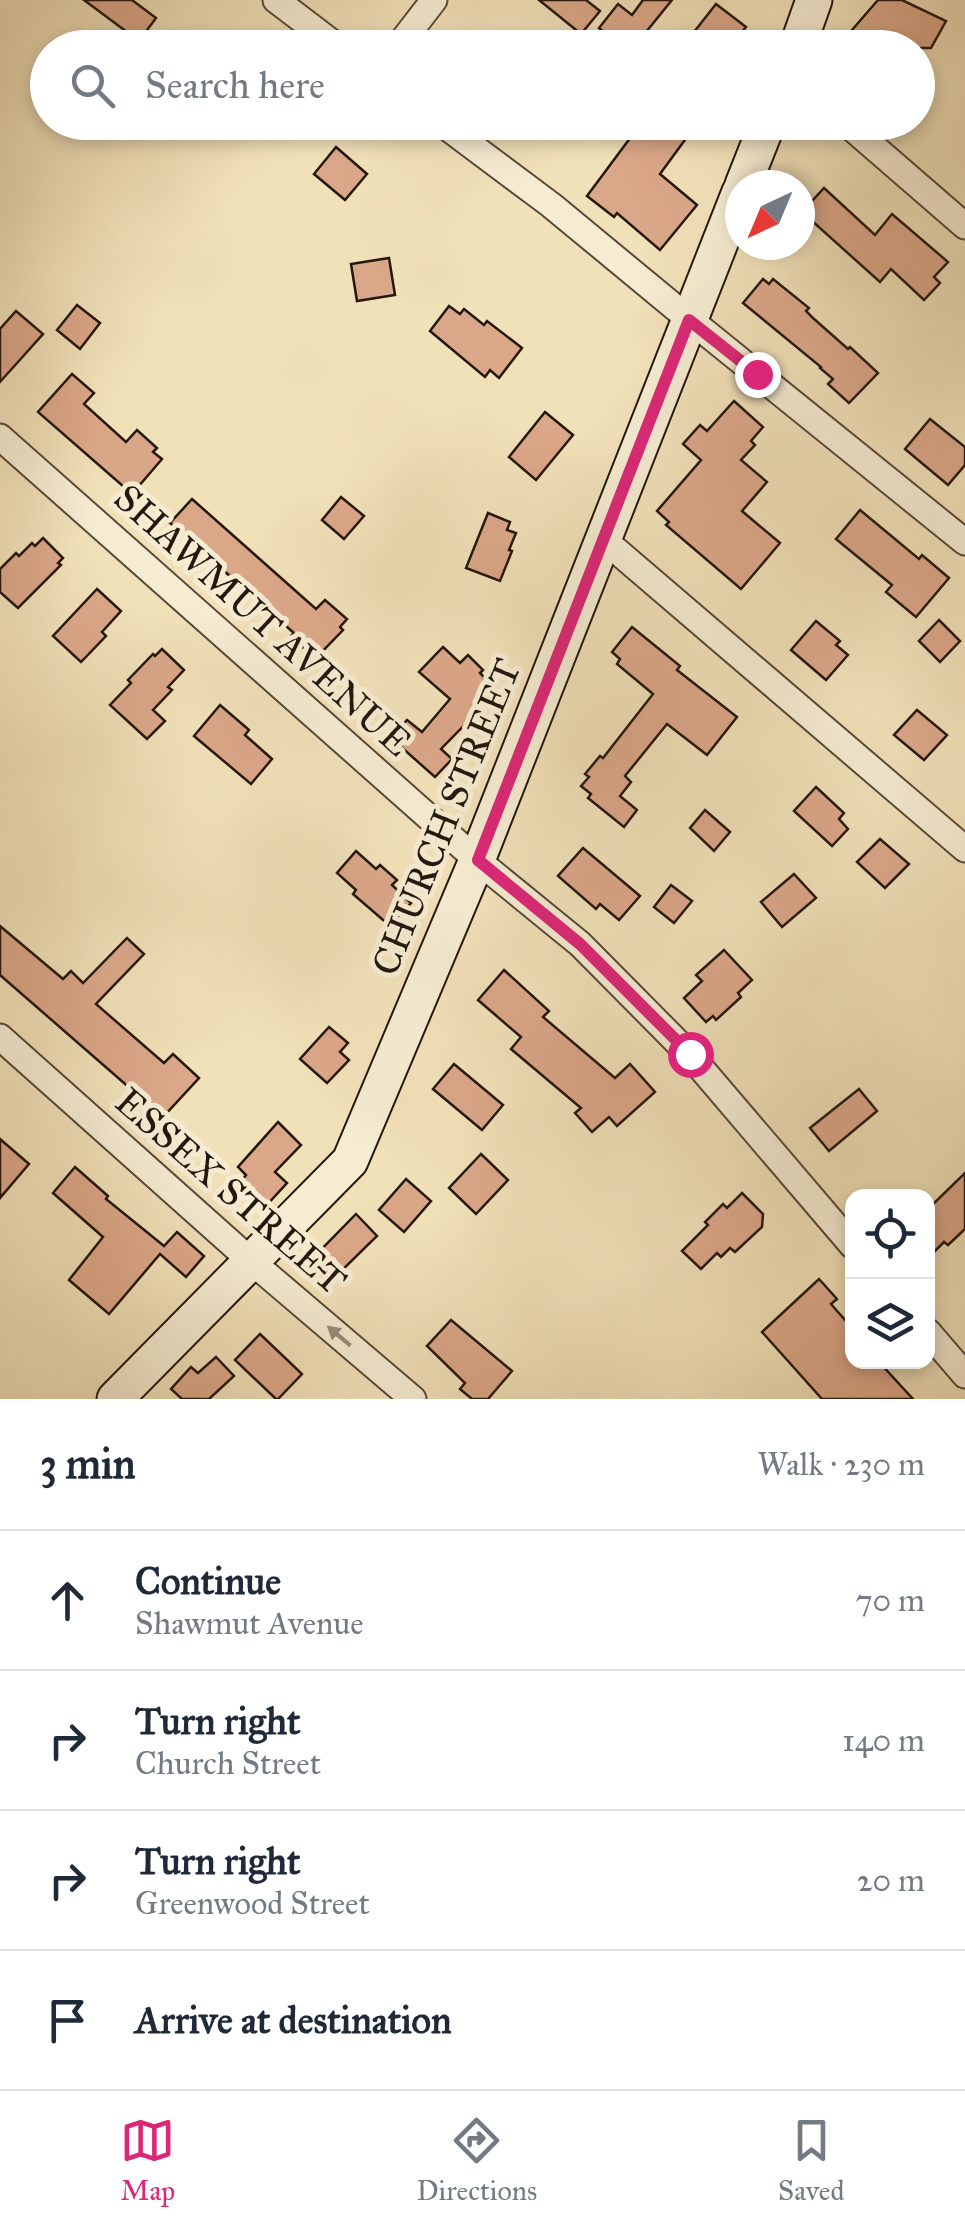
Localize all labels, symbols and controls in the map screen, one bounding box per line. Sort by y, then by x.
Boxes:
search box [30,30,935,140]
icon: search [65,58,120,113]
text: Search here [145,62,325,108]
north arrow [725,170,815,260]
route end [735,352,781,398]
street label: SHAWMUT AVENUE [105,475,421,765]
street label: CHURCH STREET [362,652,530,982]
route start [668,1032,714,1078]
street label: ESSEX STREET [106,1078,356,1304]
map controls [845,1189,935,1369]
button: locate [845,1189,935,1279]
button: layers [845,1279,935,1369]
one-way arrow [327,1325,352,1347]
text: 3 min [40,1438,135,1490]
text: Walk · 230 m [757,1445,925,1484]
text: Continue [135,1558,281,1604]
icon: ahead [40,1573,95,1628]
text: 70 m [856,1581,925,1620]
text: Shawmut Avenue [135,1604,364,1643]
text: Turn right [135,1698,301,1744]
icon: right [40,1713,95,1768]
text: 140 m [842,1721,925,1760]
text: Church Street [135,1744,321,1783]
text: Turn right [135,1838,301,1884]
icon: right [40,1853,95,1908]
text: 20 m [857,1861,925,1900]
text: Greenwood Street [135,1884,370,1923]
icon: arrive [40,1993,95,2048]
text: Arrive at destination [135,1997,452,2043]
tab: Map [120,2113,175,2208]
tab: Directions [416,2113,537,2208]
tab: Saved [778,2113,845,2208]

